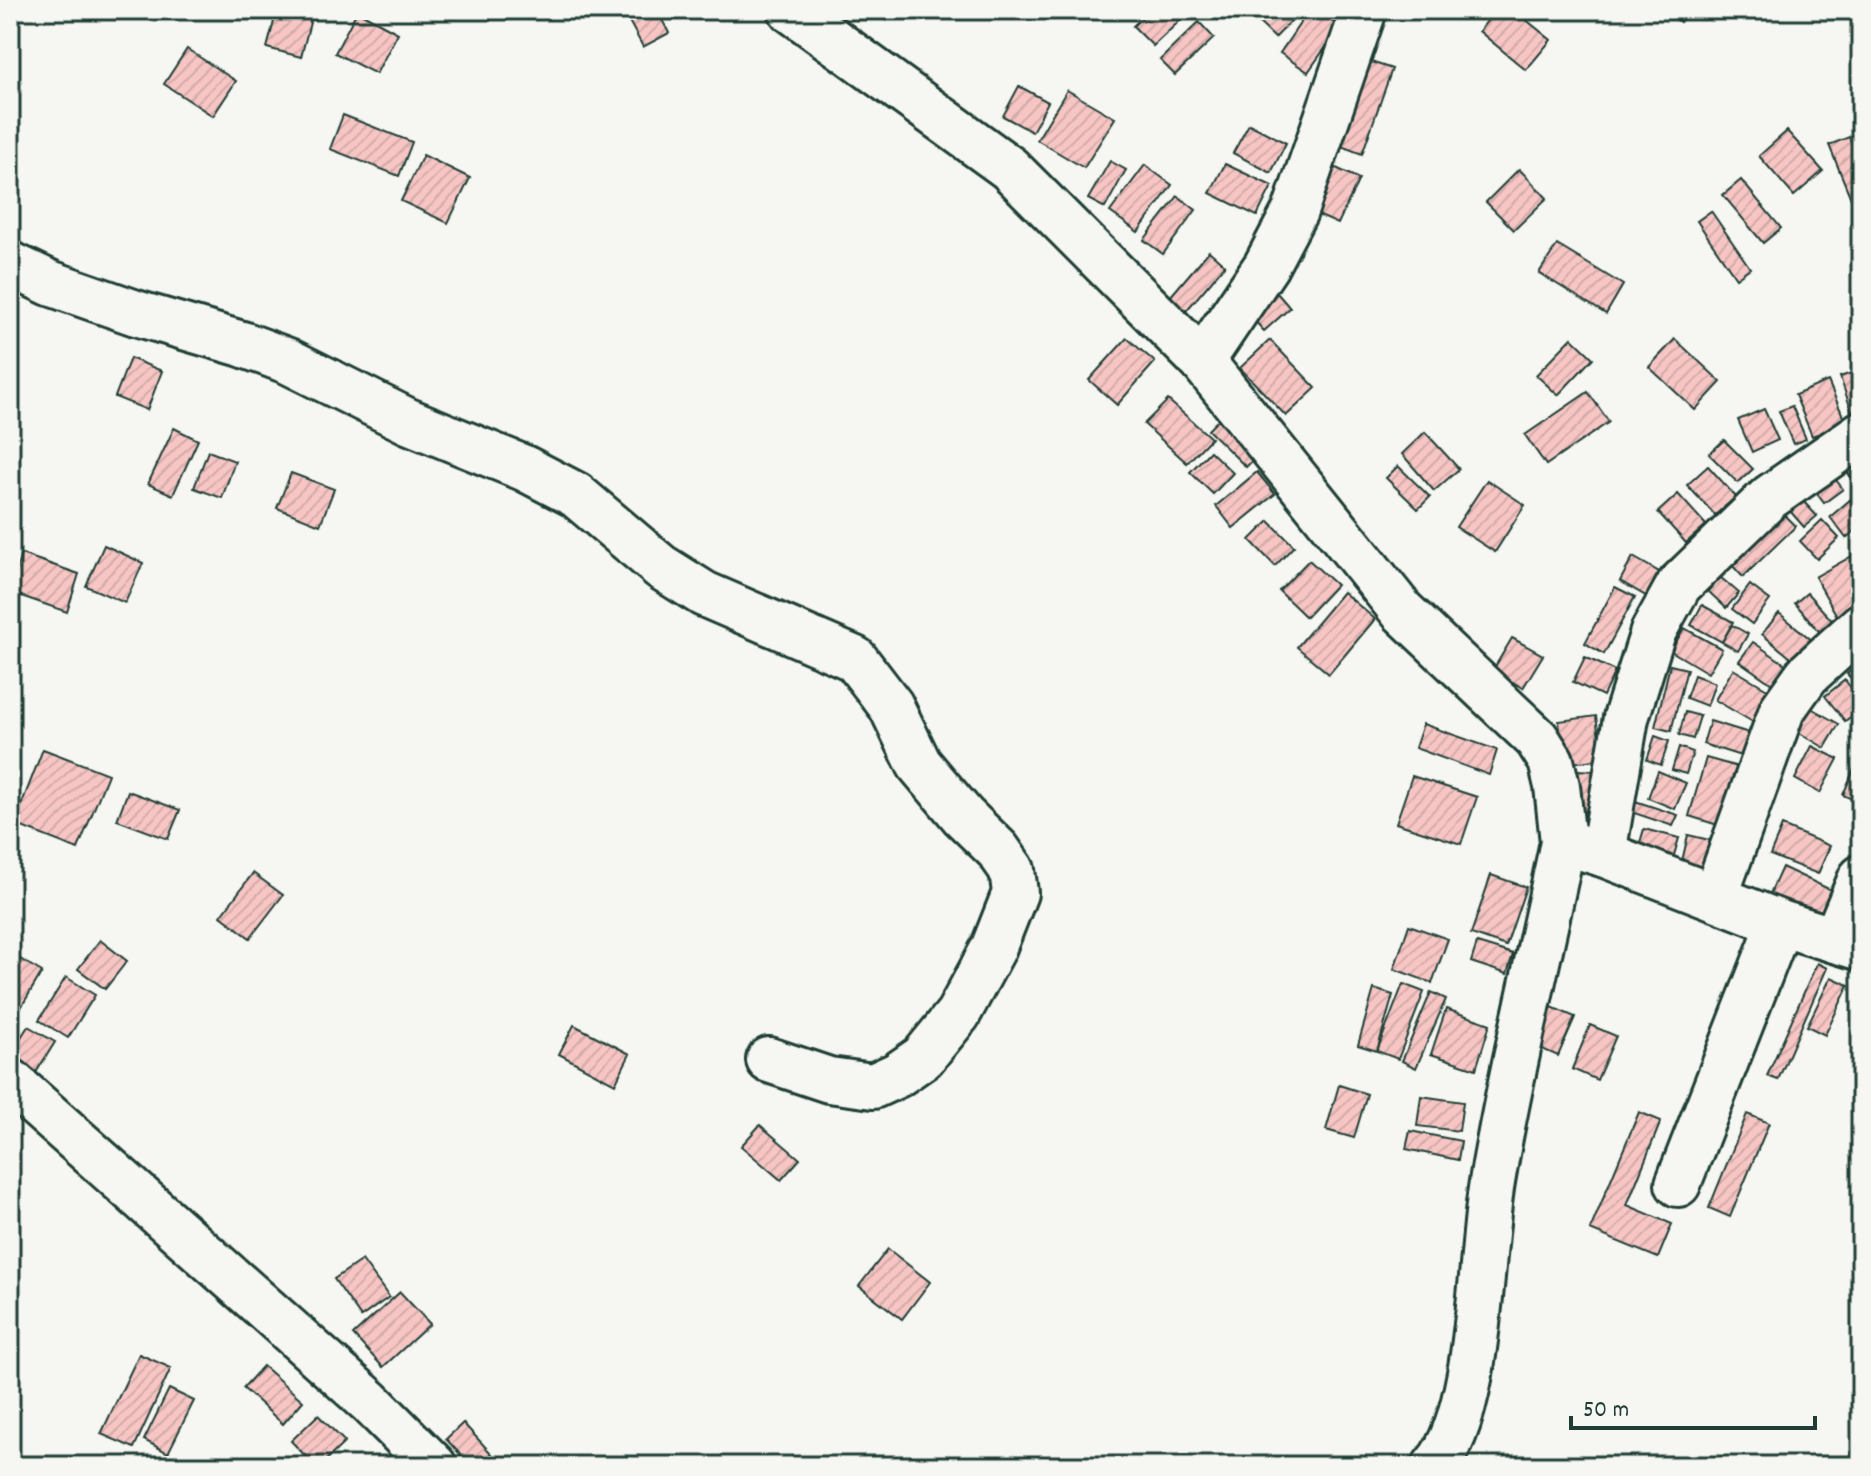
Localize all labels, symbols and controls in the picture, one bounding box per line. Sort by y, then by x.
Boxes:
scale bar [1571,1380,1815,1430]
text: 50 m [1583,1394,1629,1428]

